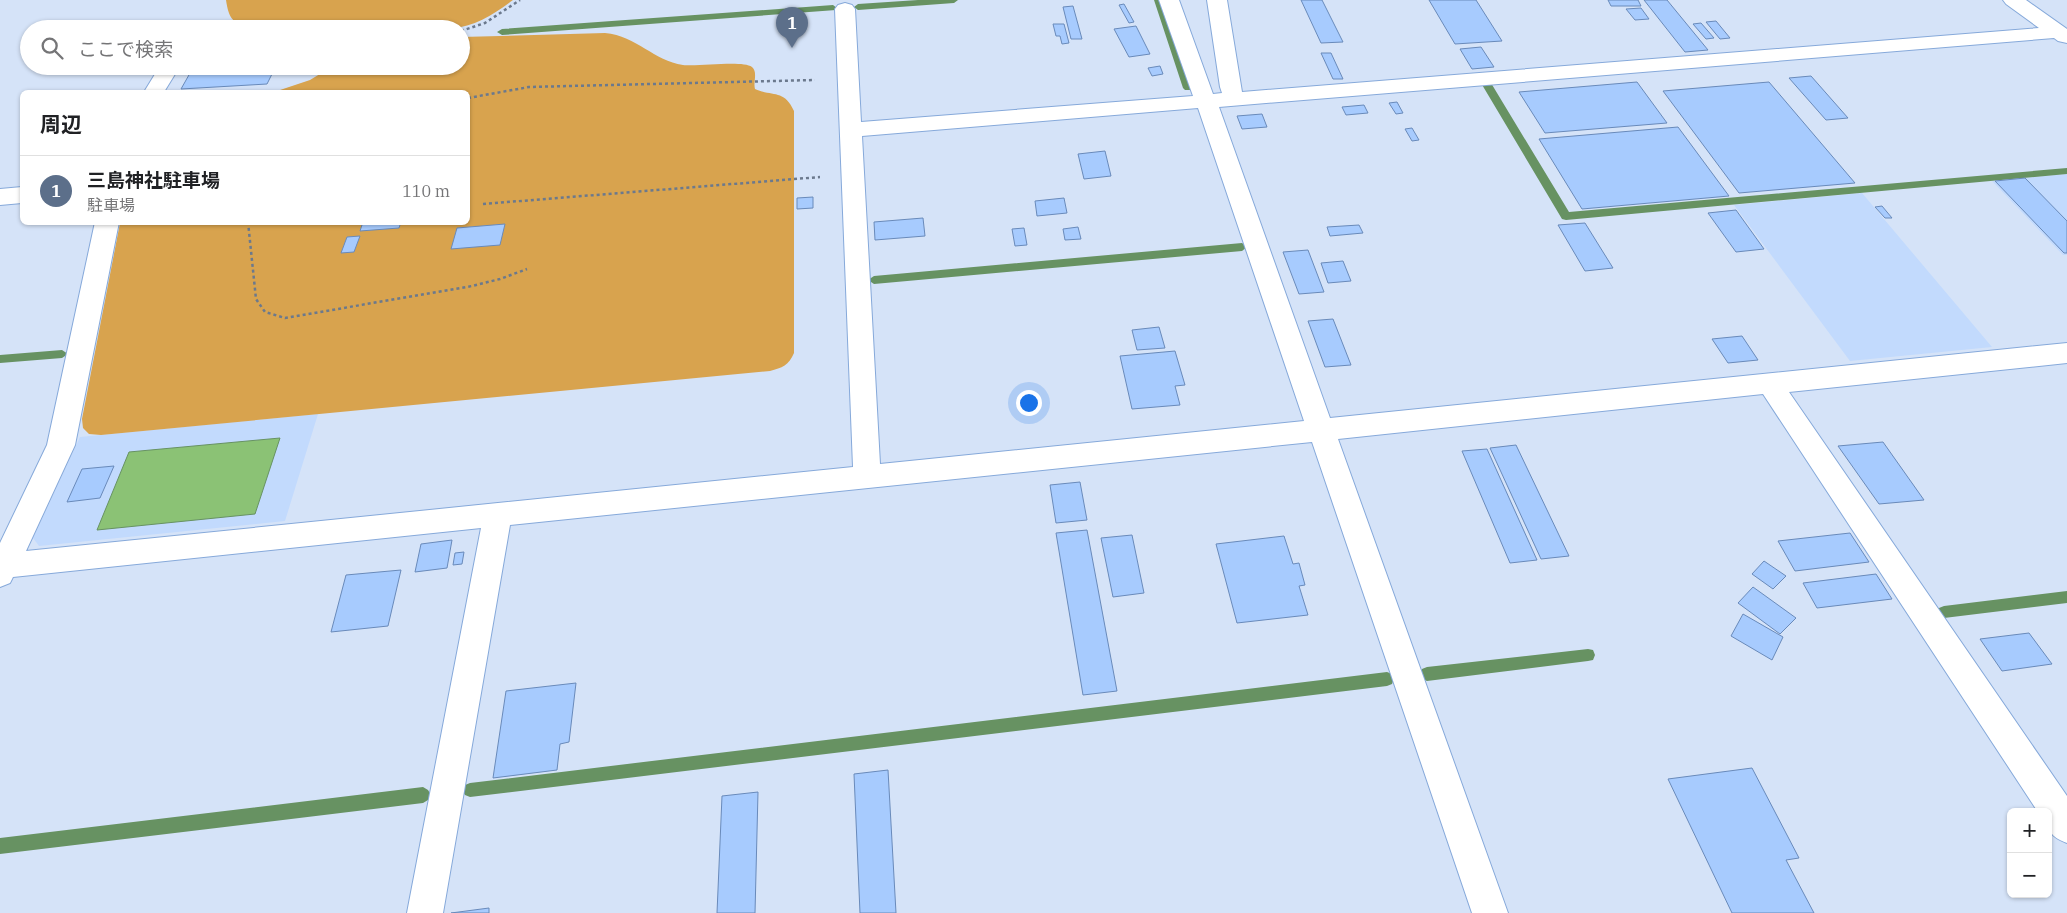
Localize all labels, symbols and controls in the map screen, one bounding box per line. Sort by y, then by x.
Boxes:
pin: 1 [776,7,808,48]
search box [20,20,470,75]
icon: search [38,34,66,62]
text: ここで検索 [78,37,173,61]
text: 周辺 [40,110,82,138]
text: 三島神社駐車場 [87,168,220,192]
text: 1 [51,181,61,201]
text: 110 m [402,181,450,201]
text: 駐車場 [87,195,135,215]
your location [1016,390,1042,416]
map controls [2007,808,2052,898]
button: + [2007,808,2052,853]
button: − [2007,853,2052,898]

